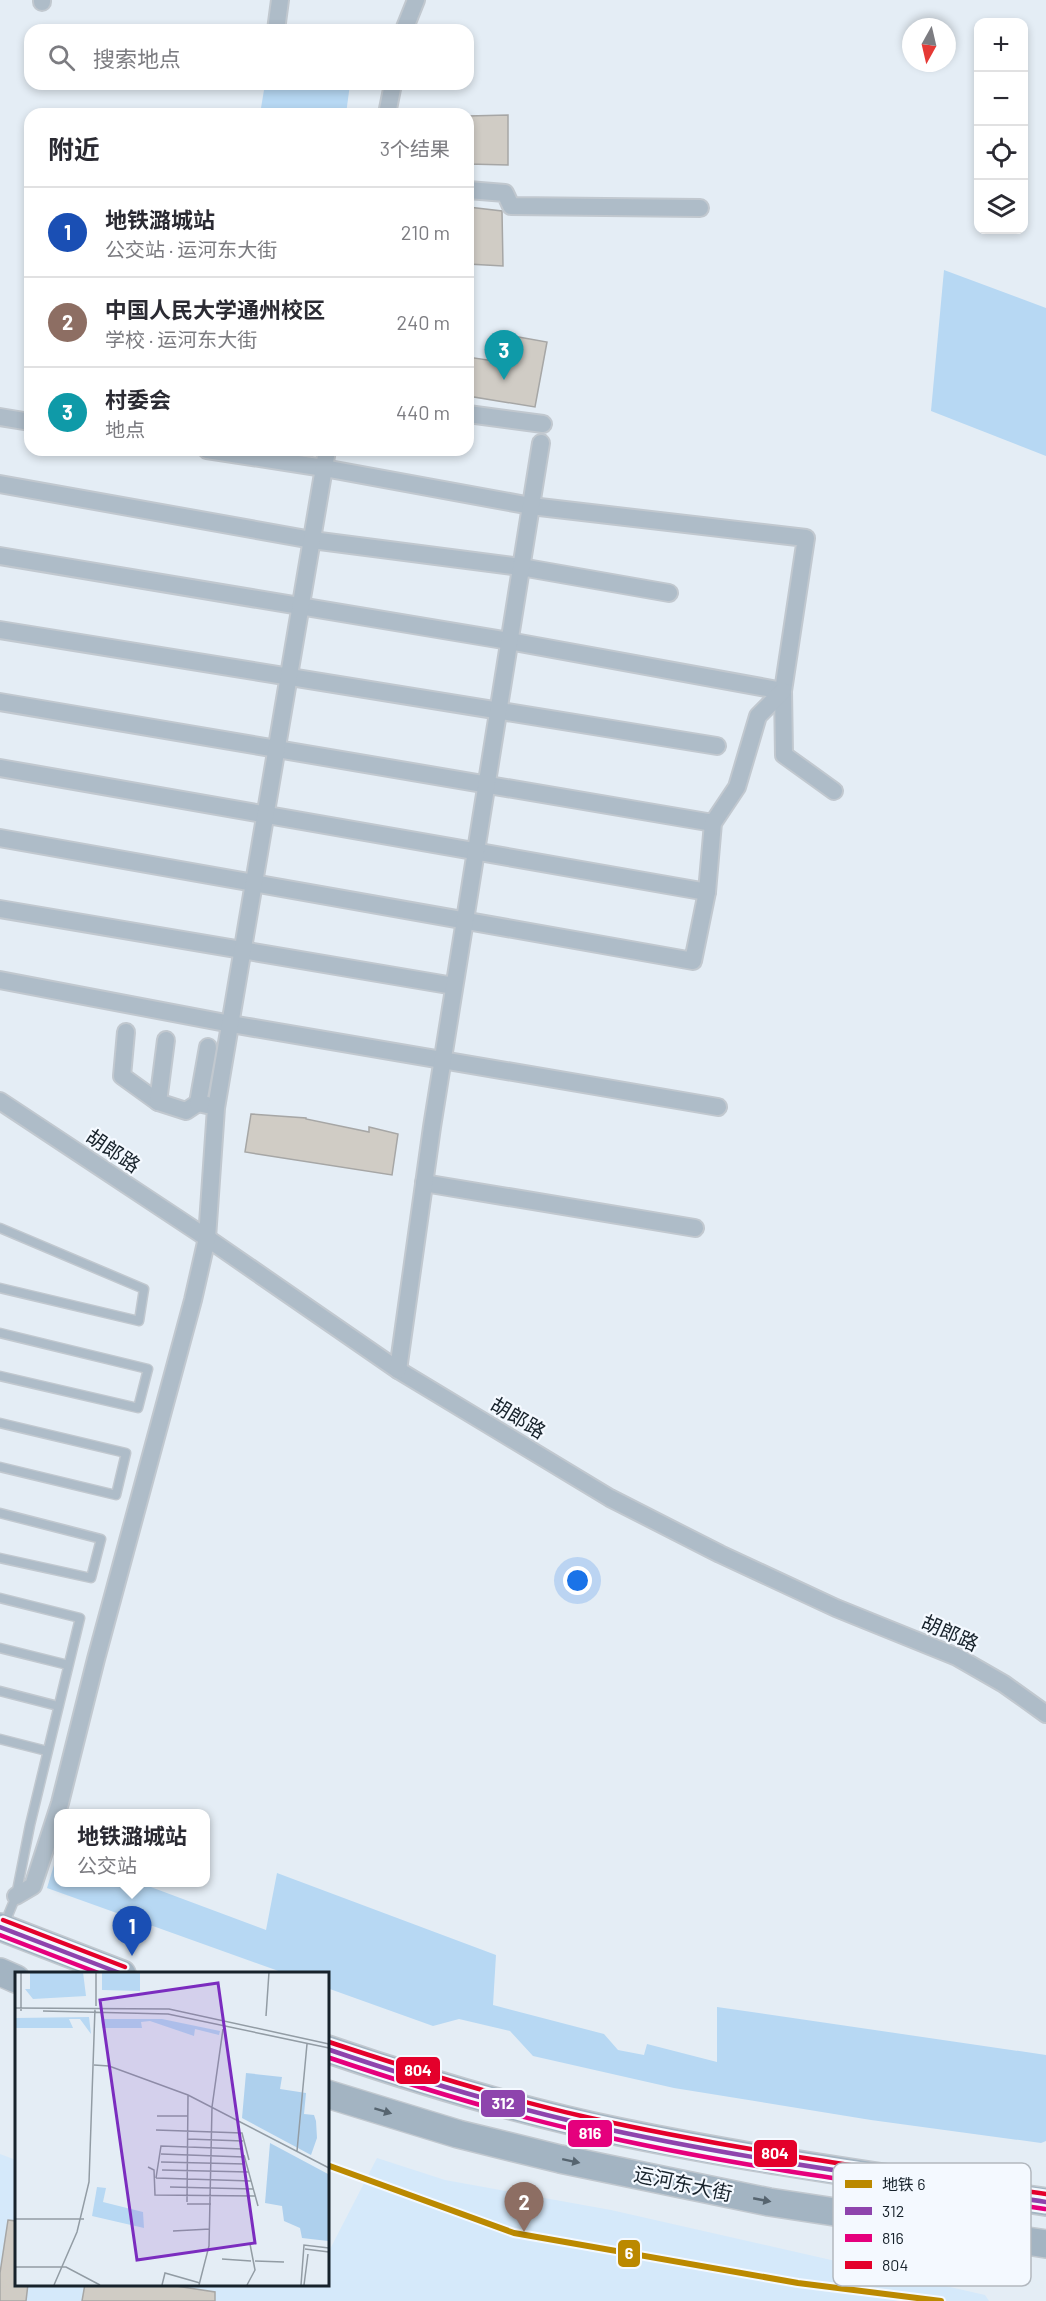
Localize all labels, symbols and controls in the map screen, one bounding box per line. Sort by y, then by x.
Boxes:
north arrow [902,18,956,72]
map controls [974,18,1028,234]
button: + [974,18,1028,72]
search box [24,24,474,90]
icon: search [45,41,78,74]
text: 搜索地点 [93,45,181,71]
button: − [974,72,1028,126]
button: locate [974,126,1028,180]
text: 附近 [48,133,100,164]
text: 3个结果 [380,136,450,160]
button: layers [974,180,1028,234]
text: 地铁潞城站 [105,206,215,232]
text: 1 [64,220,71,244]
text: 210 m [401,220,450,244]
text: 公交站 · 运河东大街 [105,237,277,261]
text: 中国人民大学通州校区 [105,296,325,322]
text: 2 [62,310,73,334]
text: 240 m [396,310,450,334]
text: 学校 · 运河东大街 [105,327,257,351]
pin: 3 [484,330,524,380]
text: 村委会 [105,386,171,412]
text: 3 [62,400,73,424]
text: 440 m [396,400,450,424]
text: 地点 [105,417,145,441]
street label: 胡郎路 [82,1123,145,1177]
street label: 胡郎路 [487,1391,550,1443]
your location [563,1566,592,1595]
street label: 胡郎路 [918,1609,983,1655]
popup [54,1809,210,1887]
text: 地铁潞城站 [77,1822,187,1848]
text: 公交站 [77,1853,137,1877]
pin: 1 [112,1906,152,1956]
inset map [15,1972,328,2286]
line badge: 804 [395,2056,441,2085]
text: 804 [404,2060,432,2079]
line badge: 312 [480,2089,526,2118]
text: 312 [491,2093,515,2112]
one-way arrow [374,2107,392,2116]
line badge: 816 [567,2119,613,2148]
text: 816 [579,2123,602,2142]
line badge: 804 [753,2139,798,2168]
text: 804 [761,2143,789,2162]
one-way arrow [562,2157,581,2166]
street label: 运河东大街 [632,2161,735,2205]
legend [833,2163,1031,2286]
text: 地铁 6 [882,2174,925,2193]
pin: 2 [504,2182,544,2232]
one-way arrow [753,2196,772,2206]
text: 312 [882,2201,904,2220]
text: 816 [882,2228,904,2247]
line badge: 6 [617,2239,641,2268]
text: 6 [625,2243,634,2262]
text: 804 [882,2255,908,2274]

